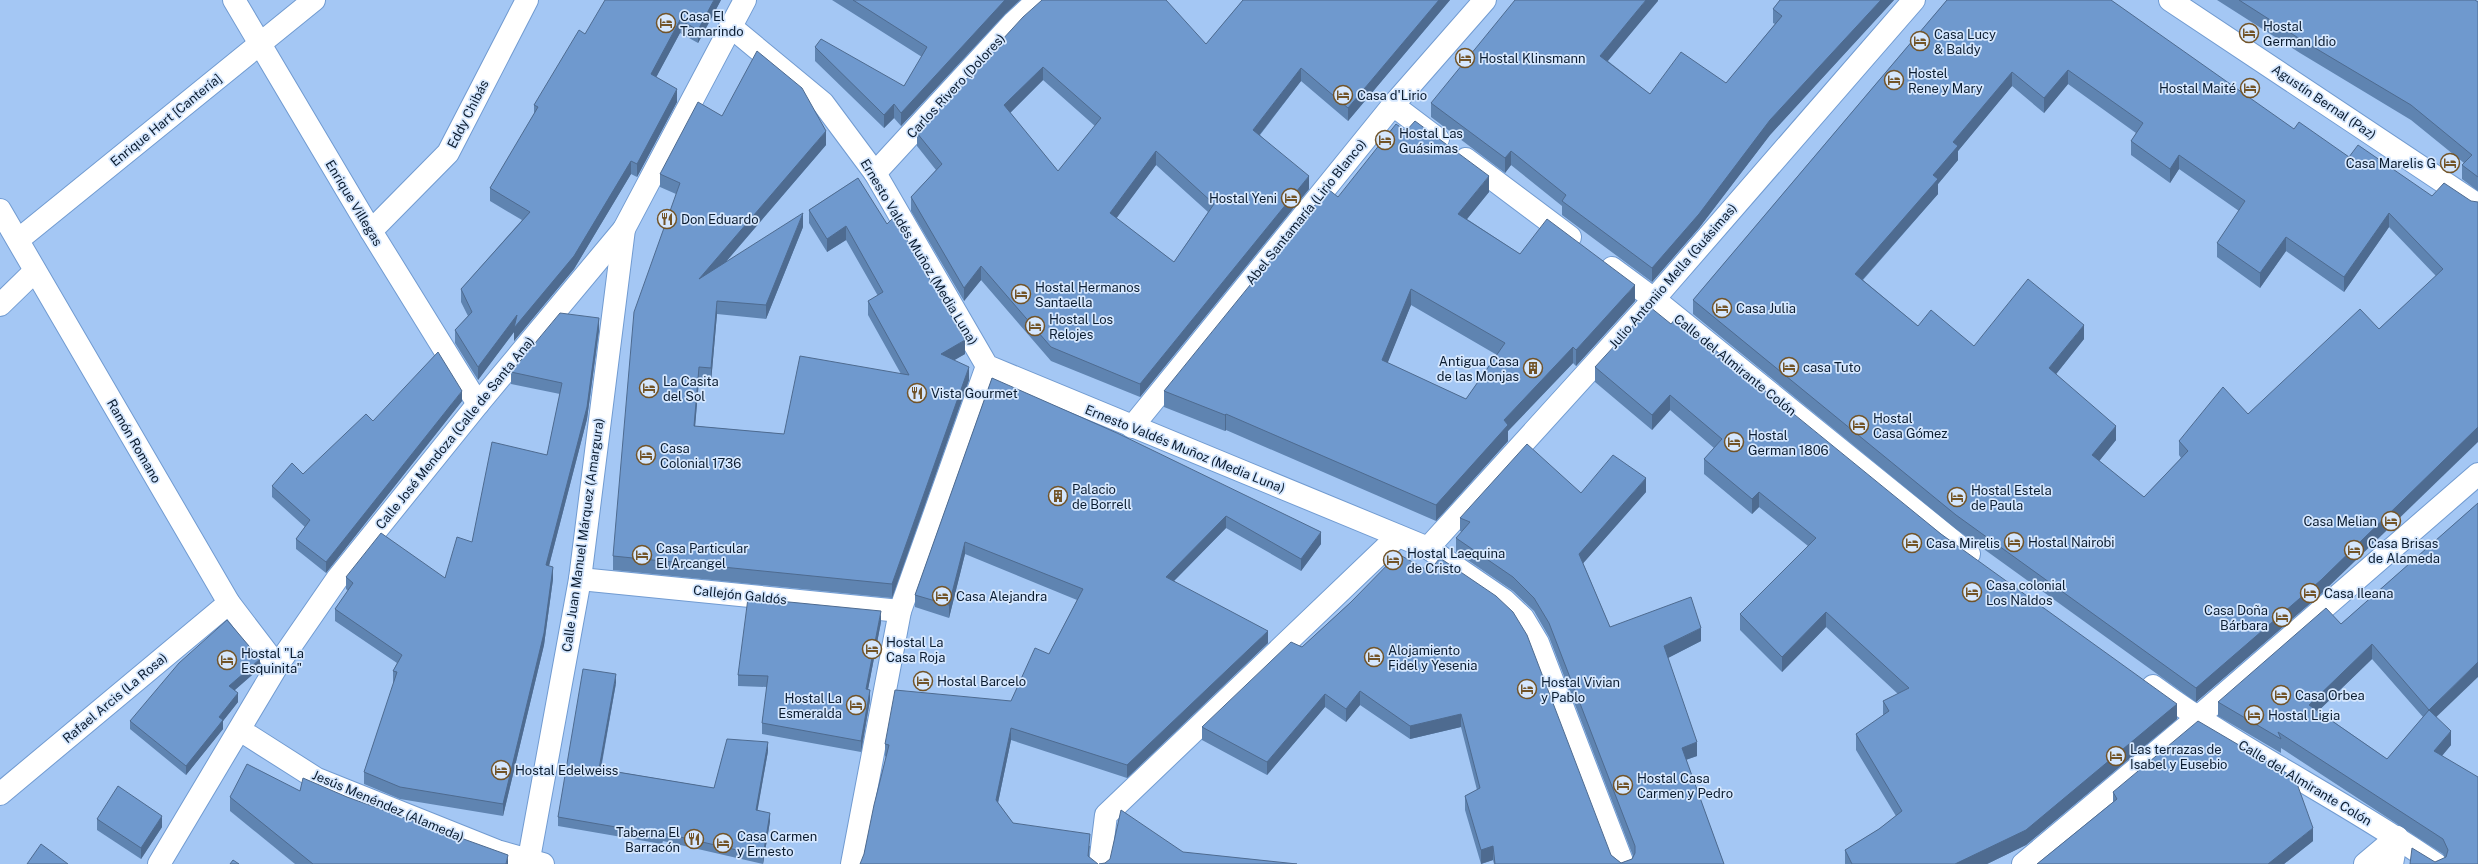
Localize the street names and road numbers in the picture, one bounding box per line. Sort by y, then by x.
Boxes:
street label: Carlos Rivero (Dolores) [904,31,1008,141]
street label: Agustín Bernal (Paz) [2269,62,2379,142]
street label: Enrique Hart [Cantería] [107,71,225,169]
street label: Eddy Chibás [444,77,492,151]
street label: Abel Santamaría (Lirio Blanco) [1243,136,1369,288]
street label: Ernesto Valdés Muñoz (Media Luna) [857,156,981,348]
street label: Enrique Villegas [322,157,386,249]
street label: Julio Antoniio Mella (Guásimas) [1606,201,1740,351]
street label: Calle del Almirante Colón [1671,311,1799,419]
street label: Calle José Mendoza (Calle de Santa Ana) [373,334,537,532]
street label: Ramón Romano [104,396,164,486]
street label: Ernesto Valdés Muñoz (Media Luna) [1083,402,1287,496]
street label: Calle Juan Manuel Márquez (Amargura) [559,417,607,653]
street label: Callejón Galdós [692,583,788,607]
street label: Rafael Arcis (La Rosa) [60,650,170,746]
street label: Calle del Almirante Colón [2236,737,2374,829]
street label: Jesús Menéndez (Alameda) [310,767,466,845]

